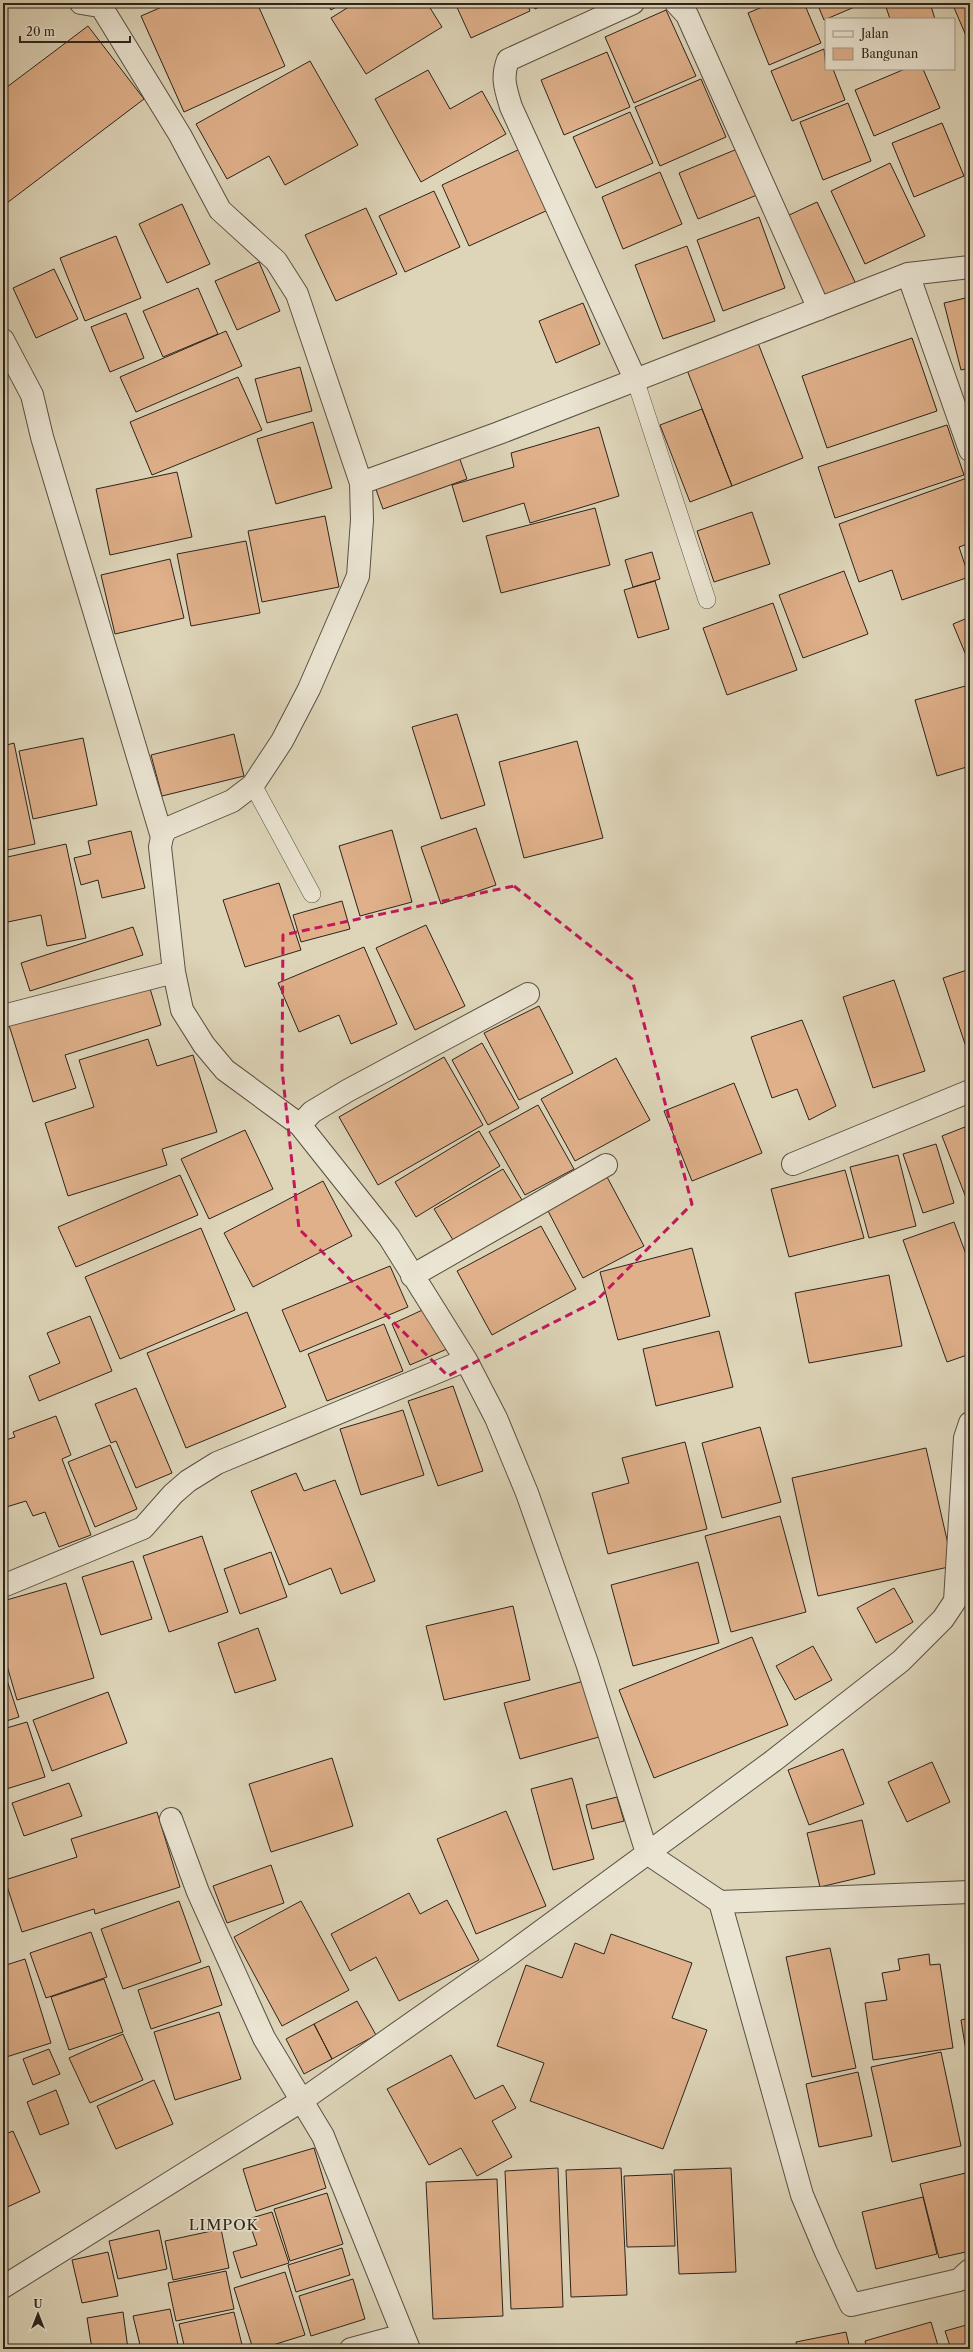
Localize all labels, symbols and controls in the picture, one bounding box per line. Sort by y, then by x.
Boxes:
scale bar [20,18,130,44]
legend [825,18,955,70]
text: 20 m [26,24,55,39]
text: Jalan [859,26,889,41]
text: Bangunan [861,46,919,61]
district label: LIMPOK [189,2215,260,2234]
north arrow [18,2294,58,2334]
text: U [34,2297,43,2311]

